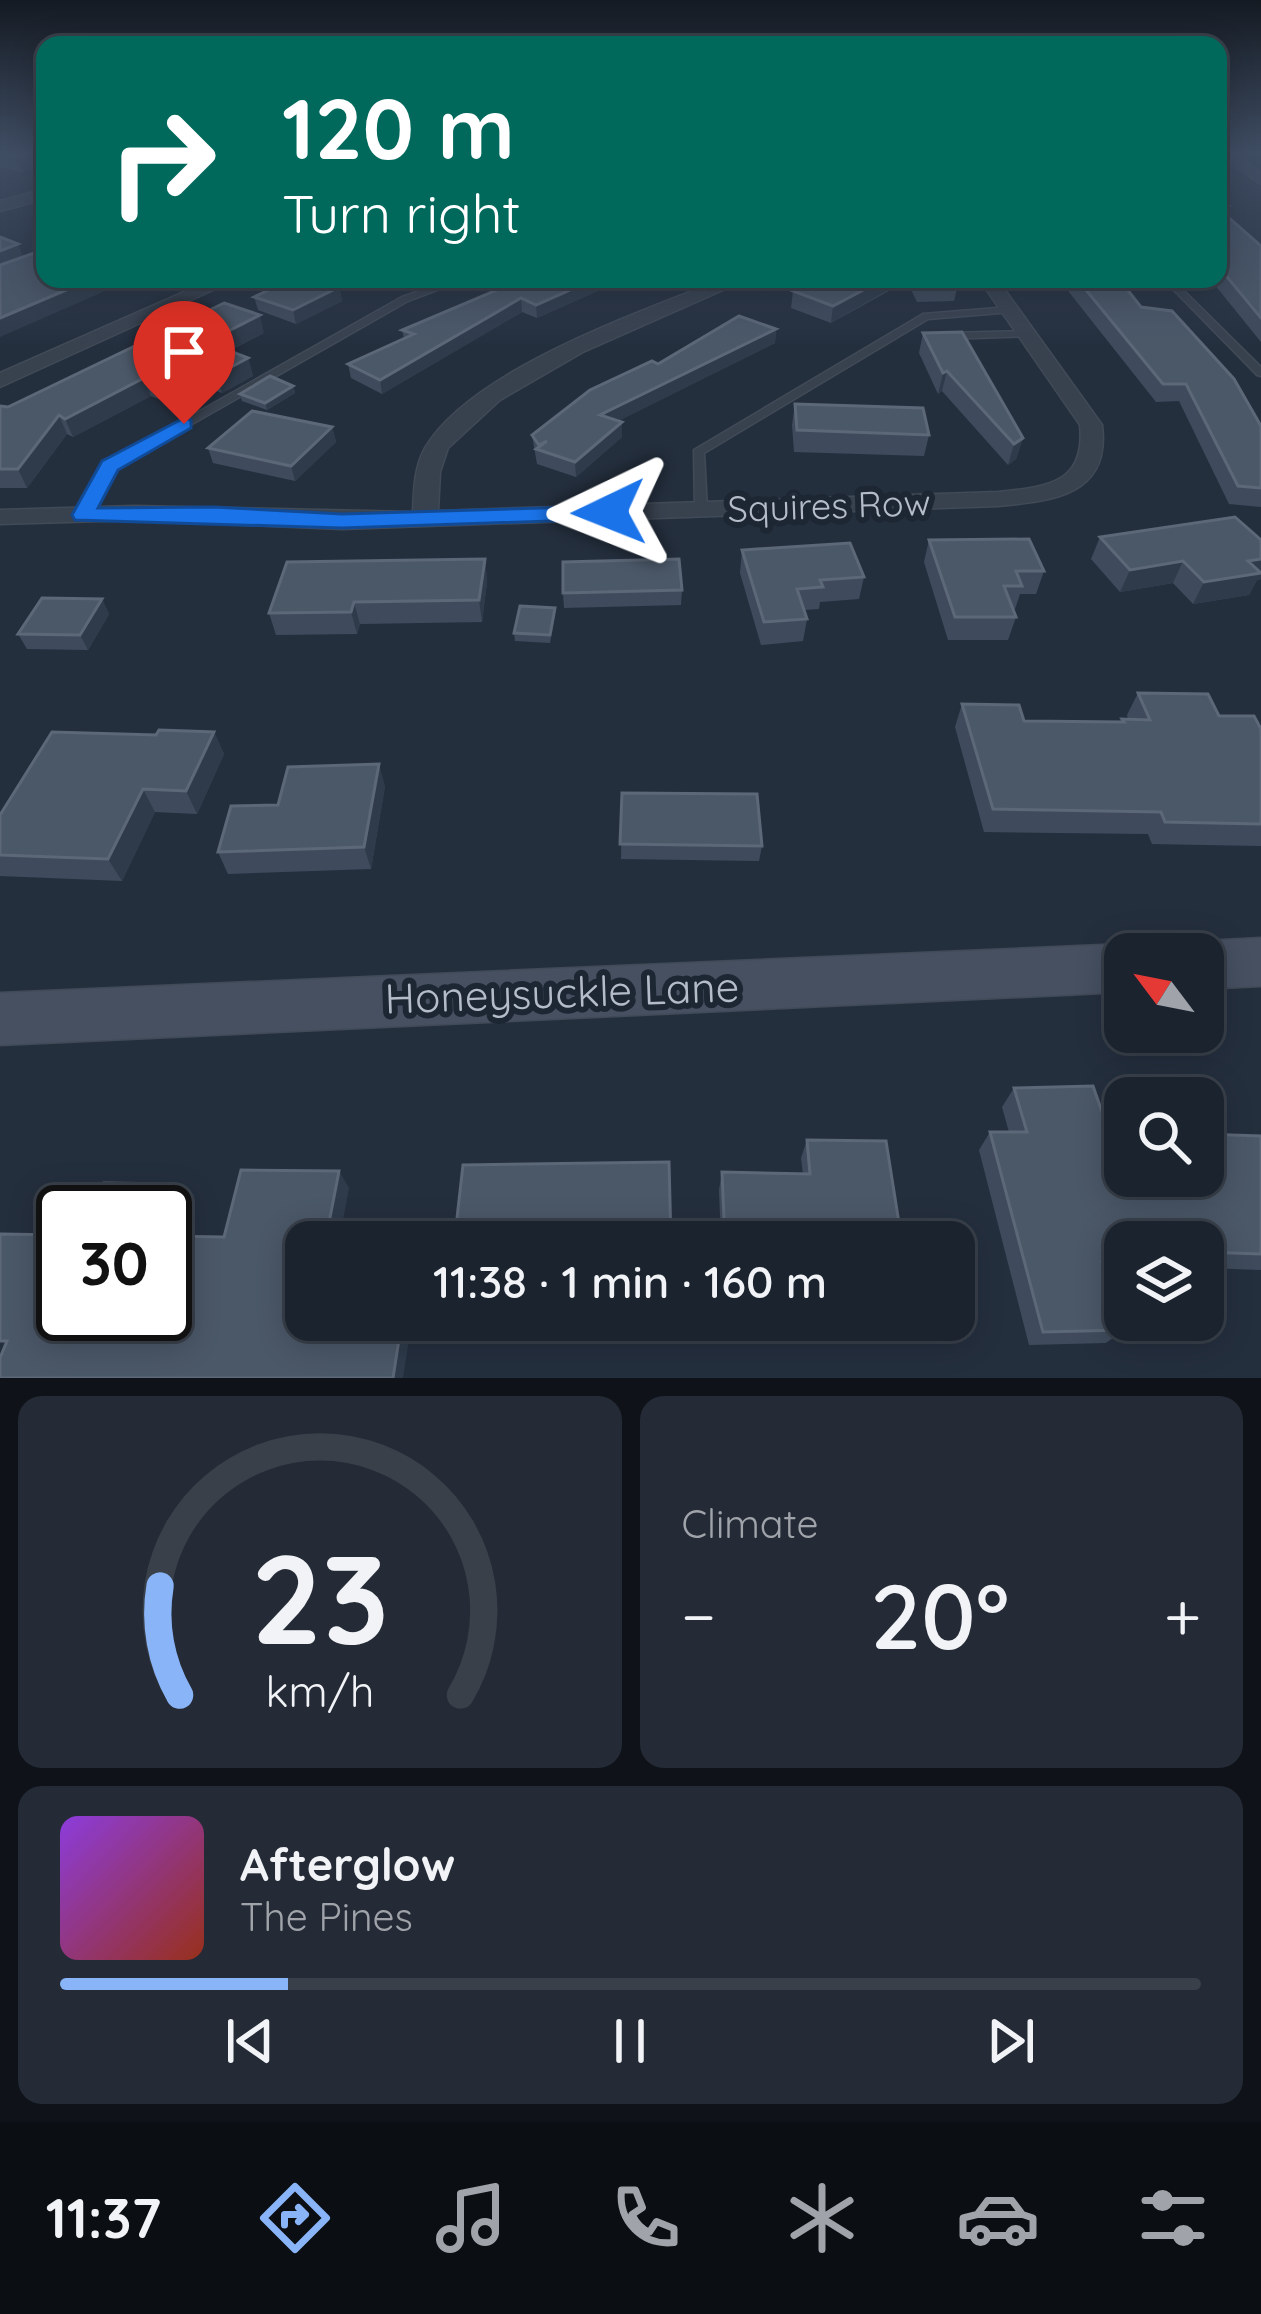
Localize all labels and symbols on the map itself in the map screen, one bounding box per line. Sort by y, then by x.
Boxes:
pin [133,301,235,424]
position arrow [546,449,672,575]
street label: Squires Row [727,479,931,531]
north arrow [1104,933,1224,1053]
street label: Honeysuckle Lane [384,959,740,1025]
speed limit sign: 30 [36,1185,192,1341]

